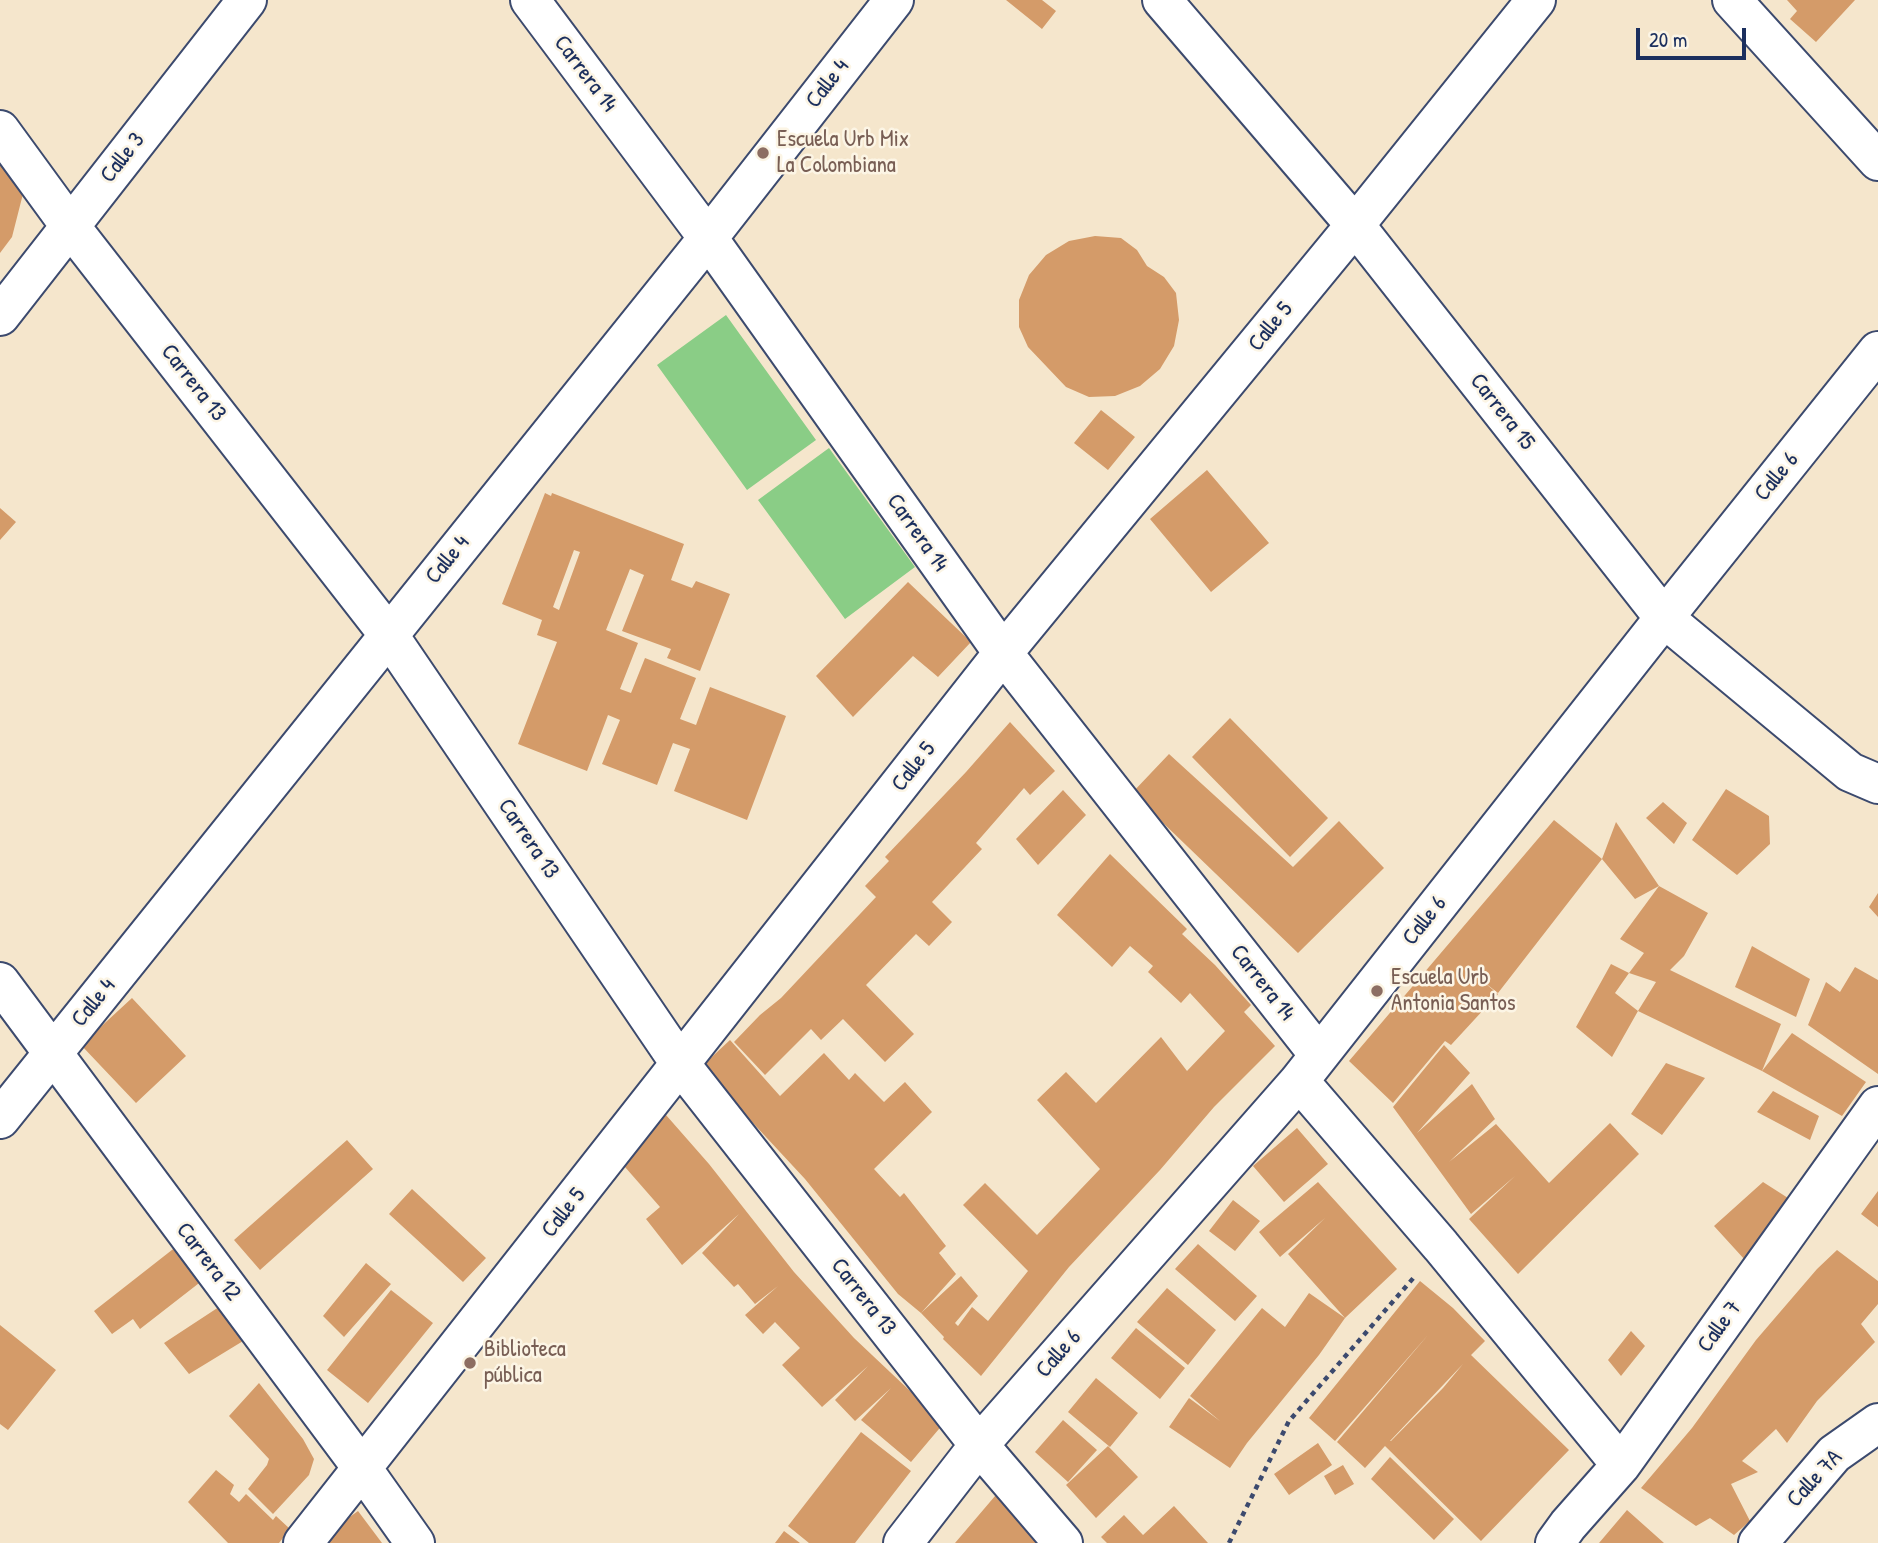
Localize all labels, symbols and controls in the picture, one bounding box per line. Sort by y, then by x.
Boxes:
scale bar [1640,14,1750,58]
text: 20 m [1649,25,1687,54]
street label: Carrera 14 [547,30,623,118]
street label: Calle 4 [800,54,856,114]
place label: Escuela Urb Mix La Colombiana [777,126,909,180]
street label: Calle 3 [95,127,151,189]
marker: Escuela Urb Mix La Colombiana [755,145,771,161]
street label: Calle 5 [1243,297,1299,357]
street label: Carrera 13 [154,339,232,427]
street label: Carrera 15 [1464,368,1540,456]
street label: Calle 6 [1749,447,1805,507]
street label: Carrera 14 [880,489,954,577]
street label: Calle 4 [420,530,476,590]
street label: Calle 5 [886,737,942,797]
street label: Carrera 13 [491,794,565,884]
street label: Calle 6 [1397,891,1453,951]
street label: Carrera 14 [1224,940,1300,1026]
place label: Escuela Urb Antonia Santos [1391,964,1516,1018]
street label: Calle 4 [66,973,122,1033]
marker: Escuela Urb Antonia Santos [1369,983,1385,999]
street label: Calle 5 [536,1183,592,1243]
street label: Carrera 12 [170,1217,246,1307]
street label: Carrera 13 [824,1253,902,1341]
street label: Calle 7 [1692,1296,1748,1358]
street label: Calle 6 [1030,1324,1088,1384]
place label: Biblioteca pública [484,1336,566,1390]
marker: Biblioteca pública [462,1355,478,1371]
street label: Calle 7A [1782,1445,1848,1513]

